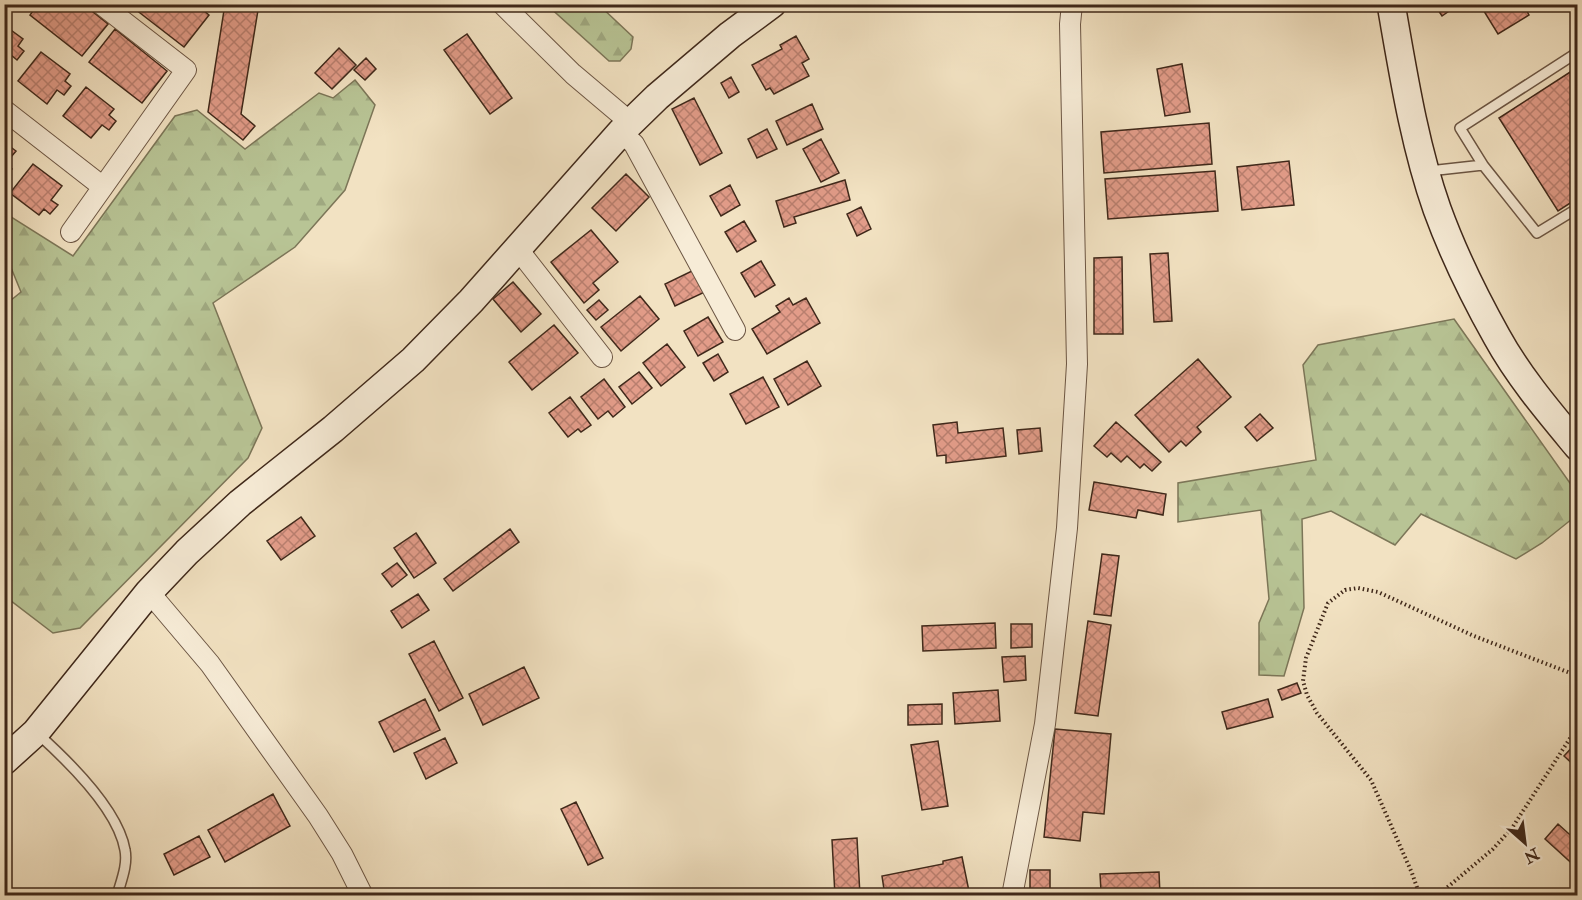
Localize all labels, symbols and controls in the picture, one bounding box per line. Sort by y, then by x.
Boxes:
north arrow [1495,813,1555,873]
text: N [1520,843,1543,868]

